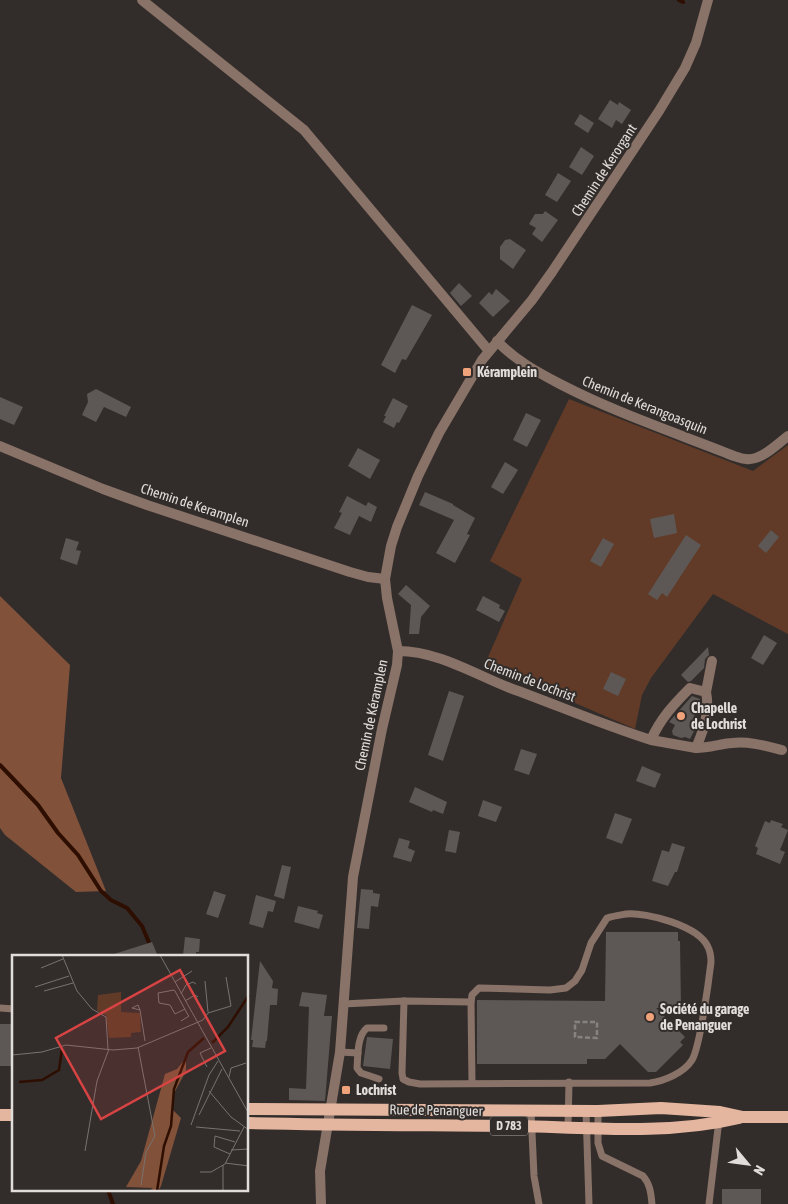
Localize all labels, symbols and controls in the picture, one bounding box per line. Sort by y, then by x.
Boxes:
street label: Chemin de Kerorgant [568,121,640,219]
place label: Kéramplein [477,364,537,380]
marker: Kéramplein [461,366,473,378]
street label: Chemin de Kerangoasquin [580,373,710,437]
street label: Chemin de Keramplen [139,480,251,530]
street label: Chemin de Lochrist [482,655,578,705]
street label: Chemin de Kéramplen [351,658,391,772]
place label: Chapelle de Lochrist [691,700,746,732]
marker: Chapelle de Lochrist [675,710,687,722]
inset map [12,955,249,1192]
place label: Société du garage de Penanguer [660,1001,749,1033]
marker: Société du garage de Penanguer [644,1011,656,1023]
place label: Lochrist [356,1082,396,1098]
marker: Lochrist [340,1084,352,1096]
street label: Rue de Penanguer [389,1101,484,1119]
road number: D 783 [490,1116,528,1136]
north arrow [723,1139,773,1189]
text: N [750,1163,768,1178]

